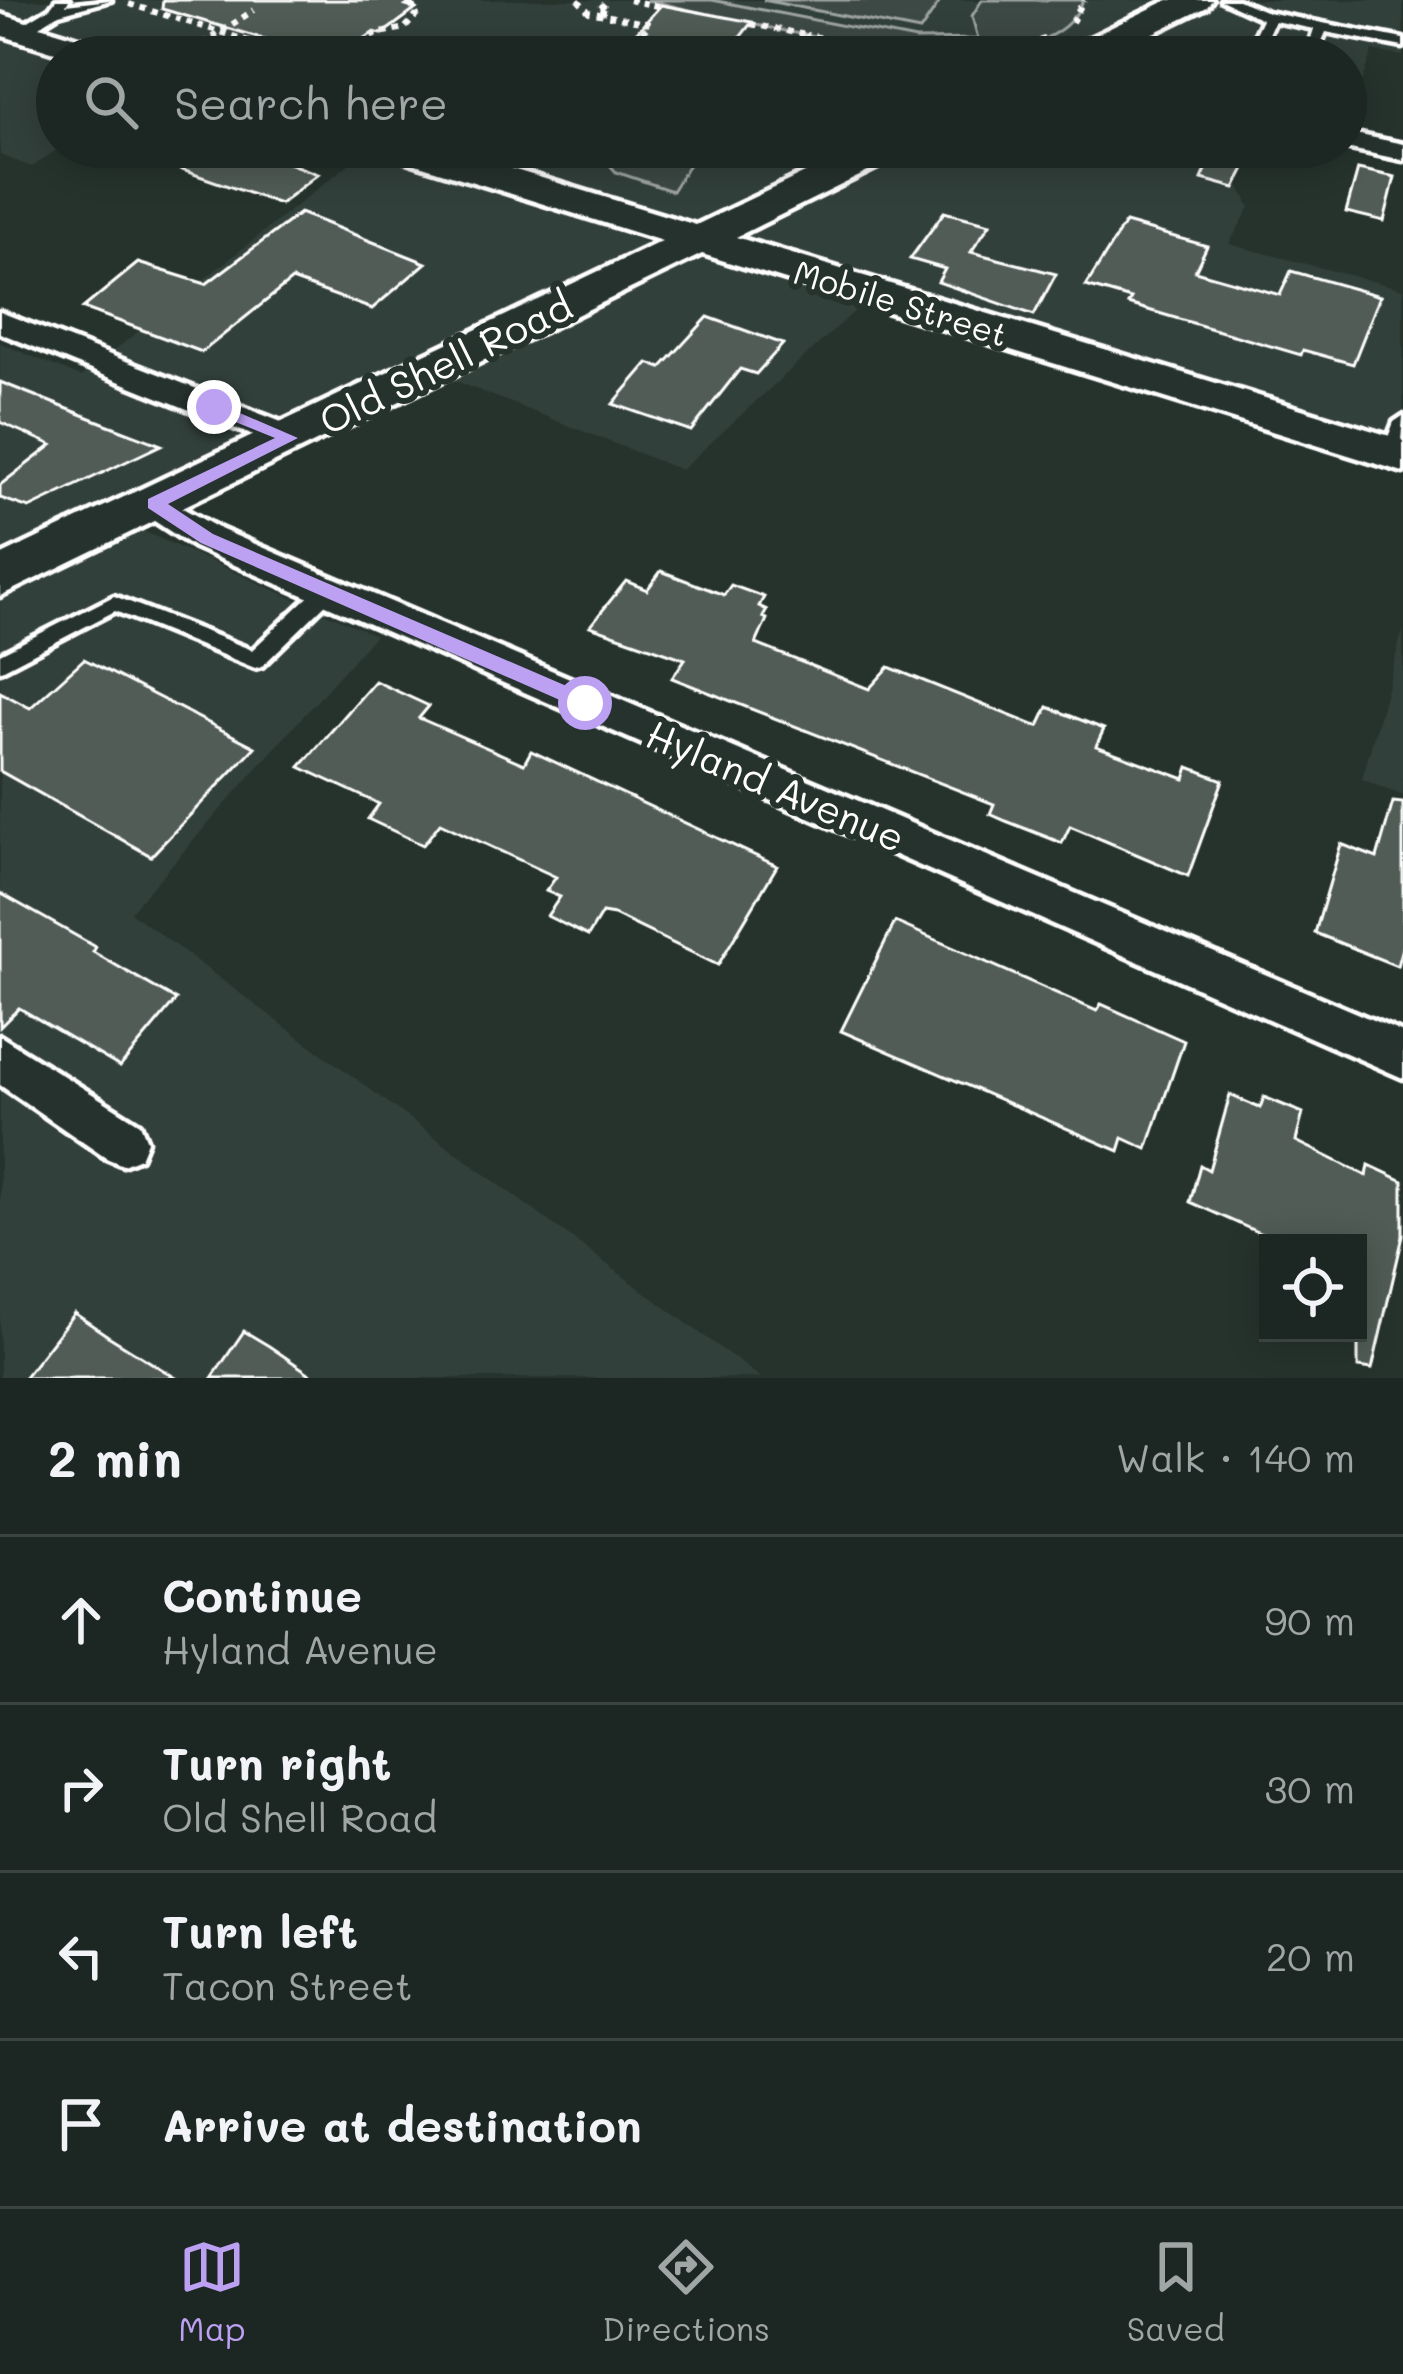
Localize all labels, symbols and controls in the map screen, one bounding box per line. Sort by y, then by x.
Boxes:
search box [36,36,1367,168]
icon: search [78,69,144,135]
text: Search here [174,73,448,131]
street label: Mobile Street [789,249,1013,355]
street label: Old Shell Road [310,279,580,445]
route end [187,380,241,434]
route start [558,676,612,730]
street label: Hyland Avenue [639,708,913,862]
map controls [1259,1234,1367,1342]
button: locate [1259,1234,1367,1342]
text: 2 min [48,1423,182,1490]
text: Walk · 140 m [1116,1431,1355,1482]
text: Continue [162,1565,362,1623]
icon: ahead [48,1587,114,1653]
text: 90 m [1264,1594,1355,1645]
text: Hyland Avenue [162,1623,438,1674]
text: Turn right [162,1733,391,1791]
icon: right [48,1755,114,1821]
text: 30 m [1265,1762,1355,1813]
text: Old Shell Road [162,1791,437,1842]
text: Turn left [162,1901,358,1959]
icon: left [48,1923,114,1989]
text: 20 m [1266,1930,1355,1981]
text: Tacon Street [162,1959,412,2010]
icon: arrive [48,2091,114,2157]
text: Arrive at destination [162,2095,642,2153]
tab: Map [178,2234,246,2349]
tab: Directions [602,2234,770,2349]
tab: Saved [1127,2234,1225,2349]

